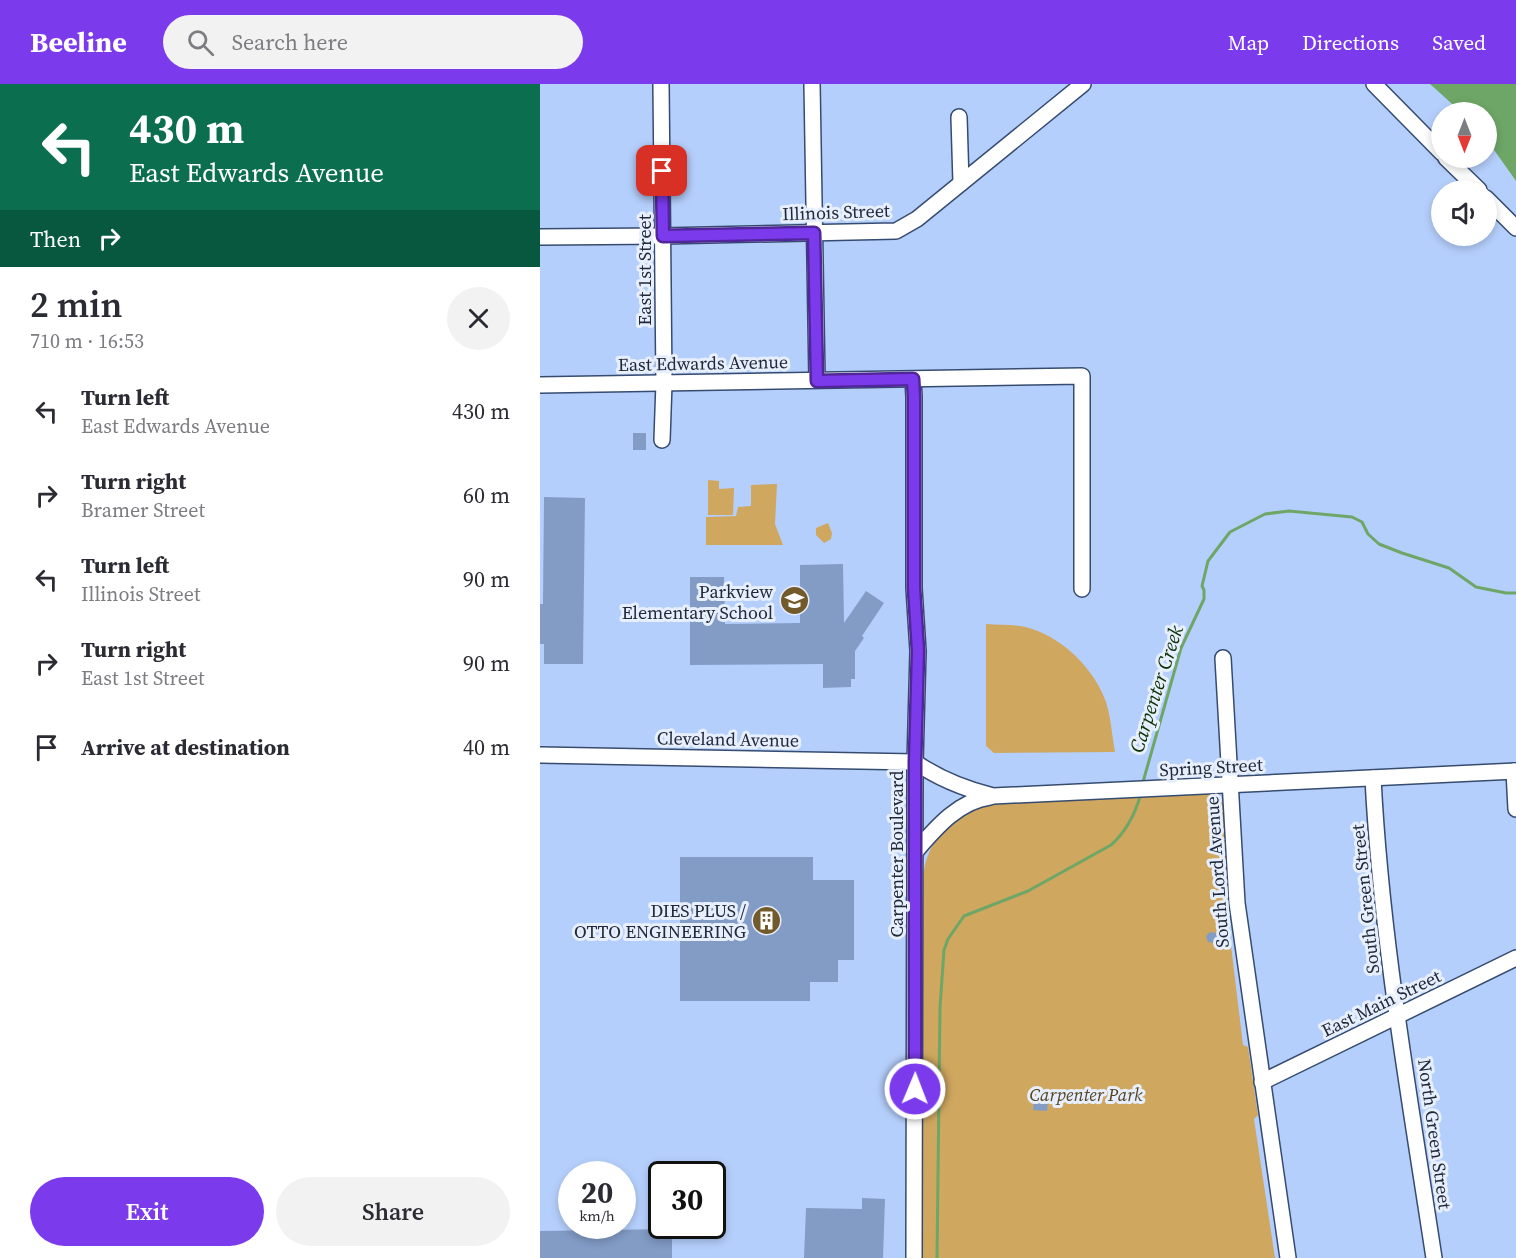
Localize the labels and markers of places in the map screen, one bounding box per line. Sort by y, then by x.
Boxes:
pin [636,145,687,196]
place label: Parkview Elementary School [622,579,773,625]
school or university icon: Parkview Elementary School [778,585,810,617]
place label: DIES PLUS / OTTO ENGINEERING [574,898,746,944]
building icon: DIES PLUS / OTTO ENGINEERING [751,904,783,936]

